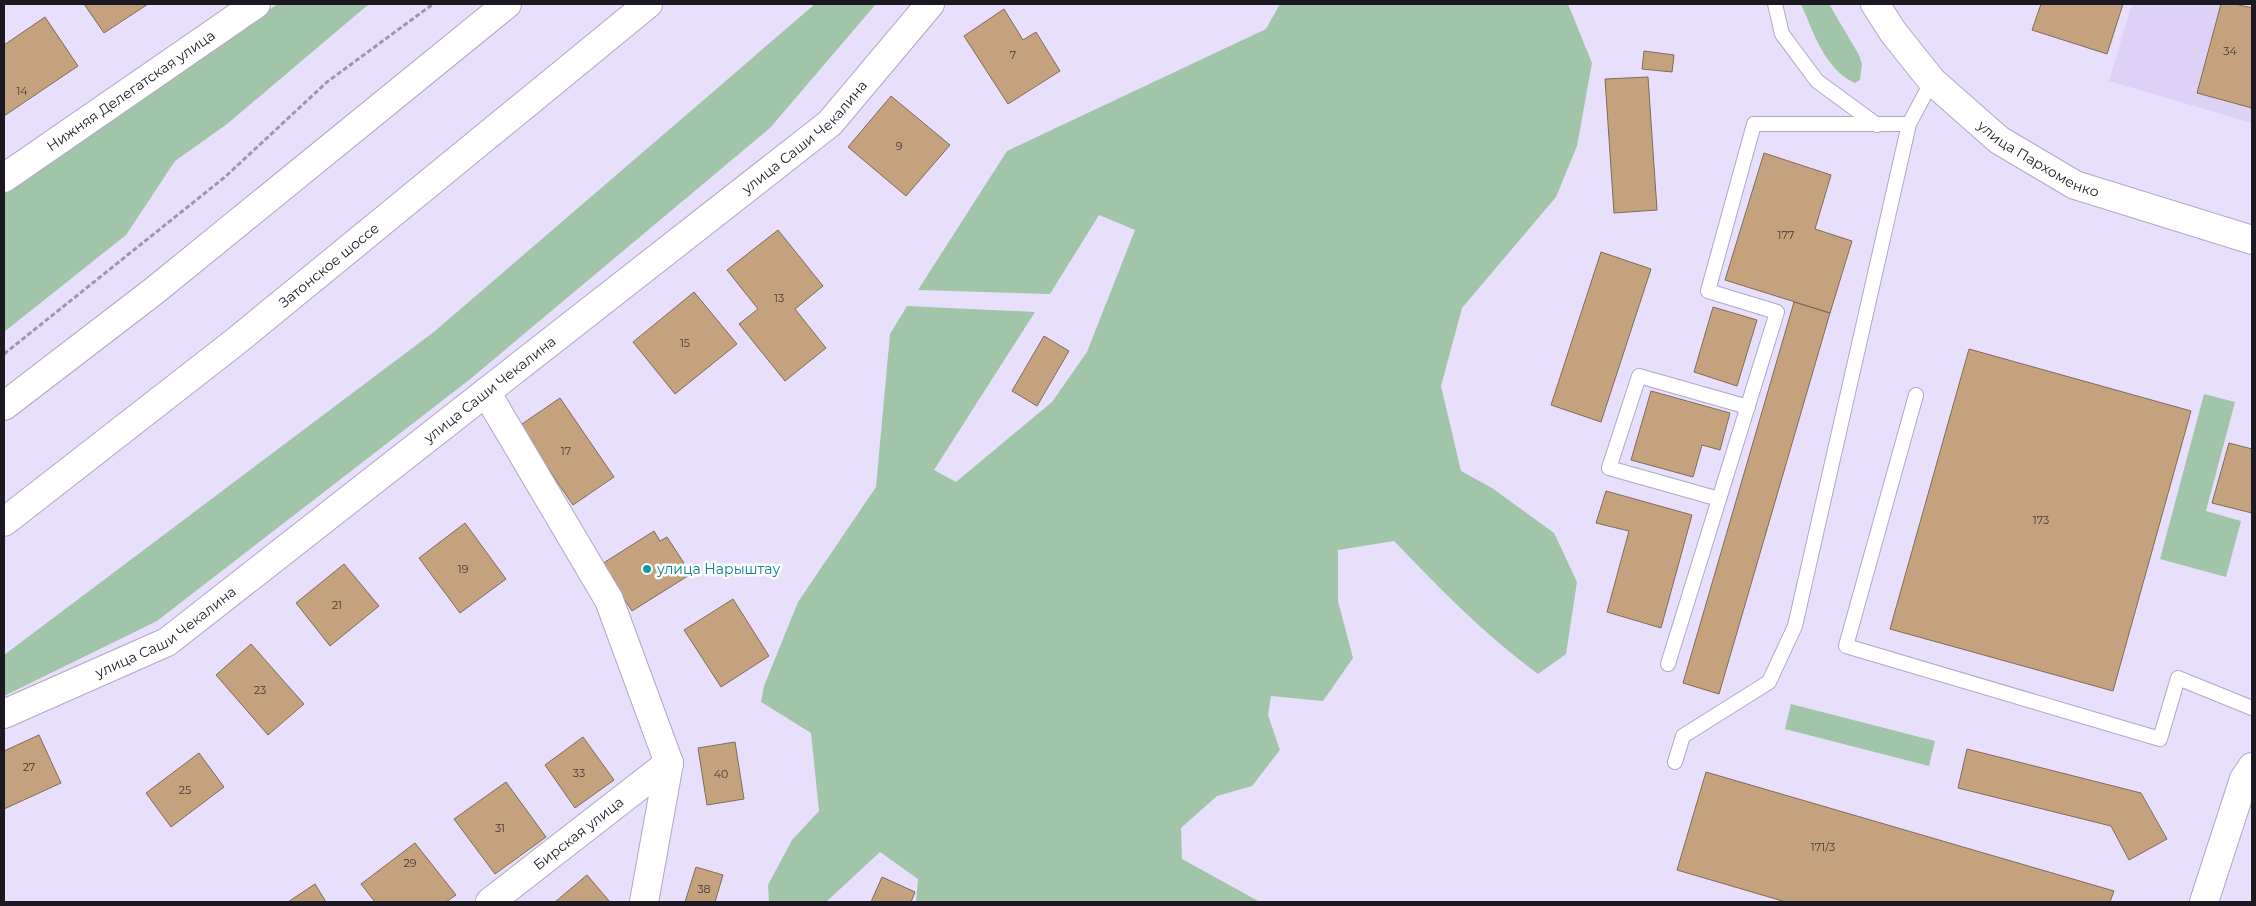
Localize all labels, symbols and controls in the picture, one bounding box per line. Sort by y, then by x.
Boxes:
street label: Нижняя Делегатская улица [43,26,218,155]
house number: 34 [2223,44,2237,58]
house number: 7 [1010,48,1016,62]
street label: улица Саши Чекалина [737,76,871,198]
house number: 14 [16,84,28,98]
street label: улица Пархоменко [1973,116,2101,201]
house number: 9 [896,139,903,153]
street label: Затонское шоссе [275,219,383,312]
house number: 177 [1778,228,1794,242]
house number: 13 [774,291,784,305]
street label: улица Саши Чекалина [419,332,559,447]
house number: 15 [680,336,690,350]
house number: 17 [561,444,571,458]
house number: 173 [2033,513,2049,527]
place label: улица Нарыштау [656,560,780,578]
house number: 19 [458,562,469,576]
marker: улица Нарыштау [641,563,653,575]
street label: улица Саши Чекалина [91,582,240,682]
house number: 21 [332,598,342,612]
house number: 23 [254,683,266,697]
house number: 27 [23,760,35,774]
house number: 33 [573,766,585,780]
house number: 40 [714,767,728,781]
house number: 25 [179,783,191,797]
street label: Бирская улица [530,793,627,874]
house number: 31 [495,821,505,835]
house number: 171/3 [1811,840,1835,854]
house number: 29 [404,856,417,870]
house number: 38 [697,882,711,896]

